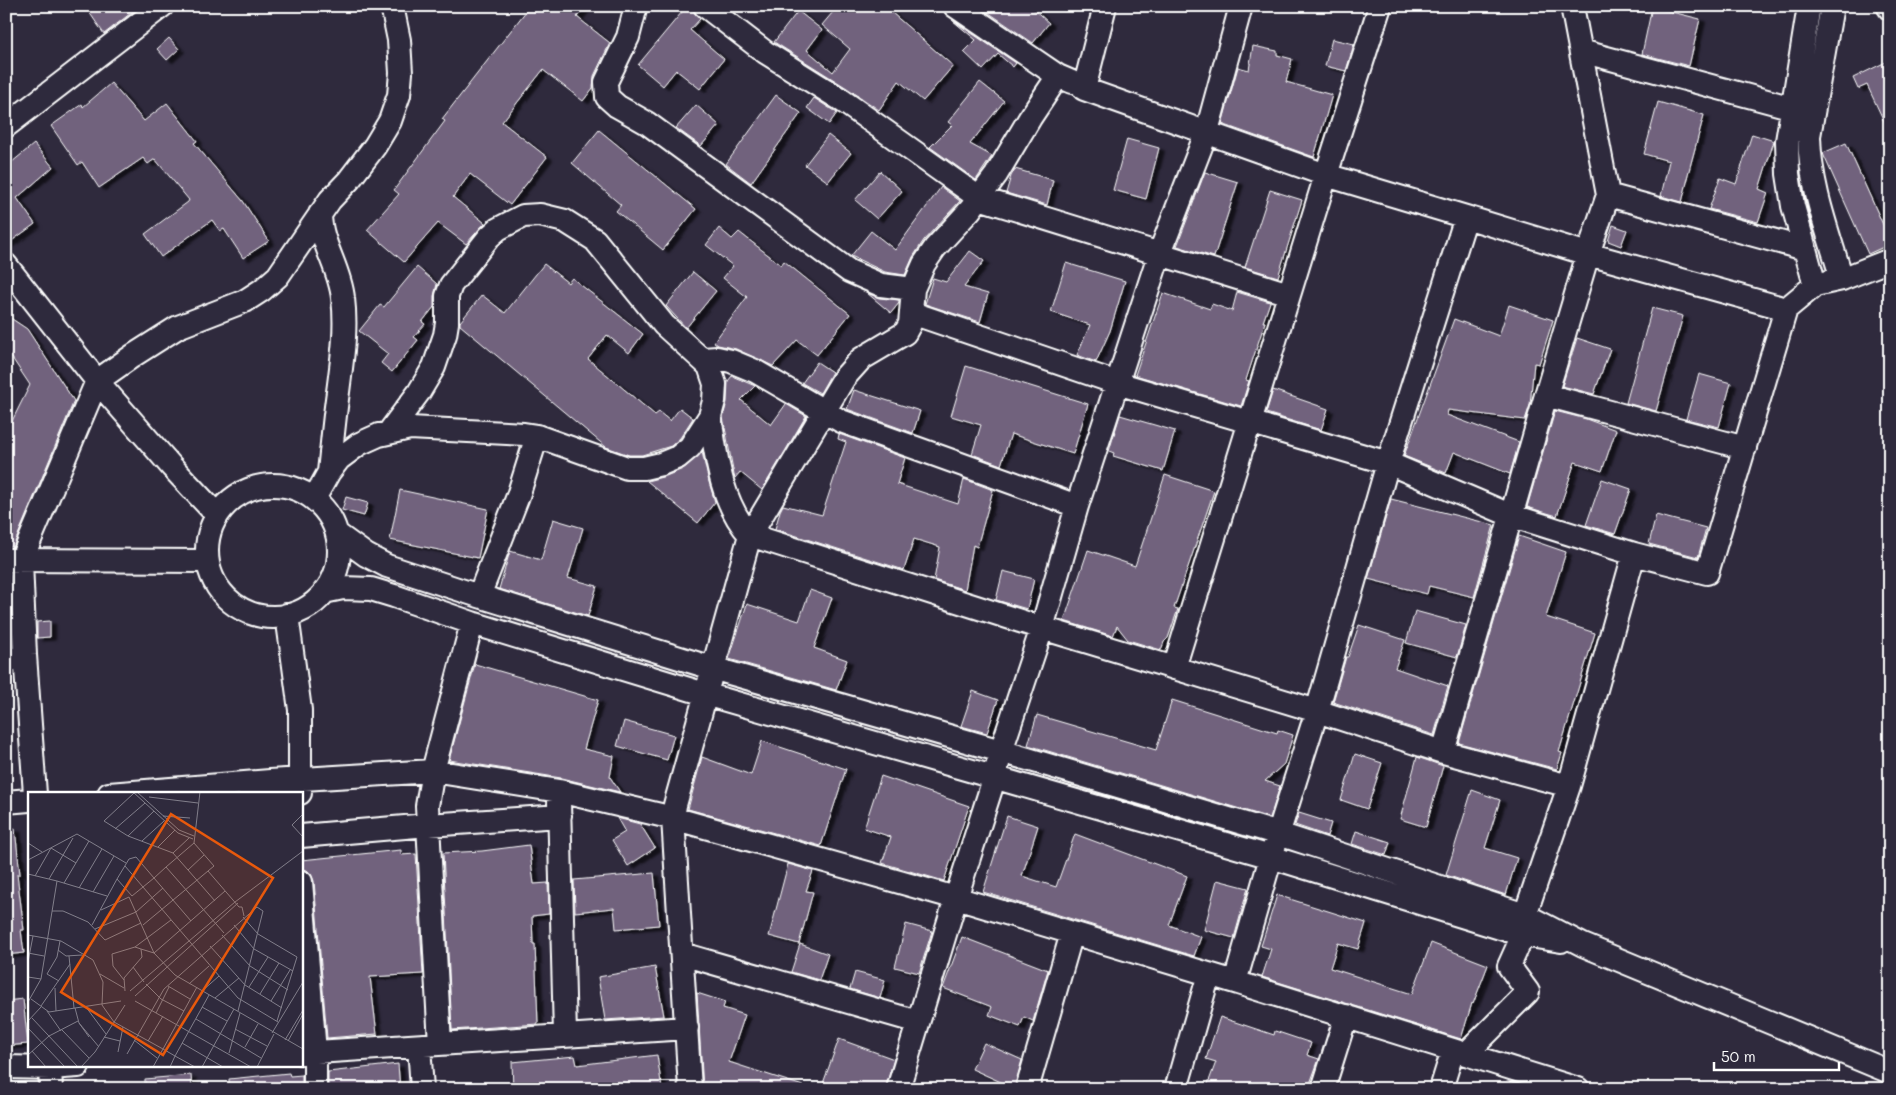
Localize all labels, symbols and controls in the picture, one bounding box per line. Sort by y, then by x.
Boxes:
inset map [28,792,302,1068]
scale bar [1714,1040,1838,1072]
text: 50 m [1721,1046,1756,1066]

